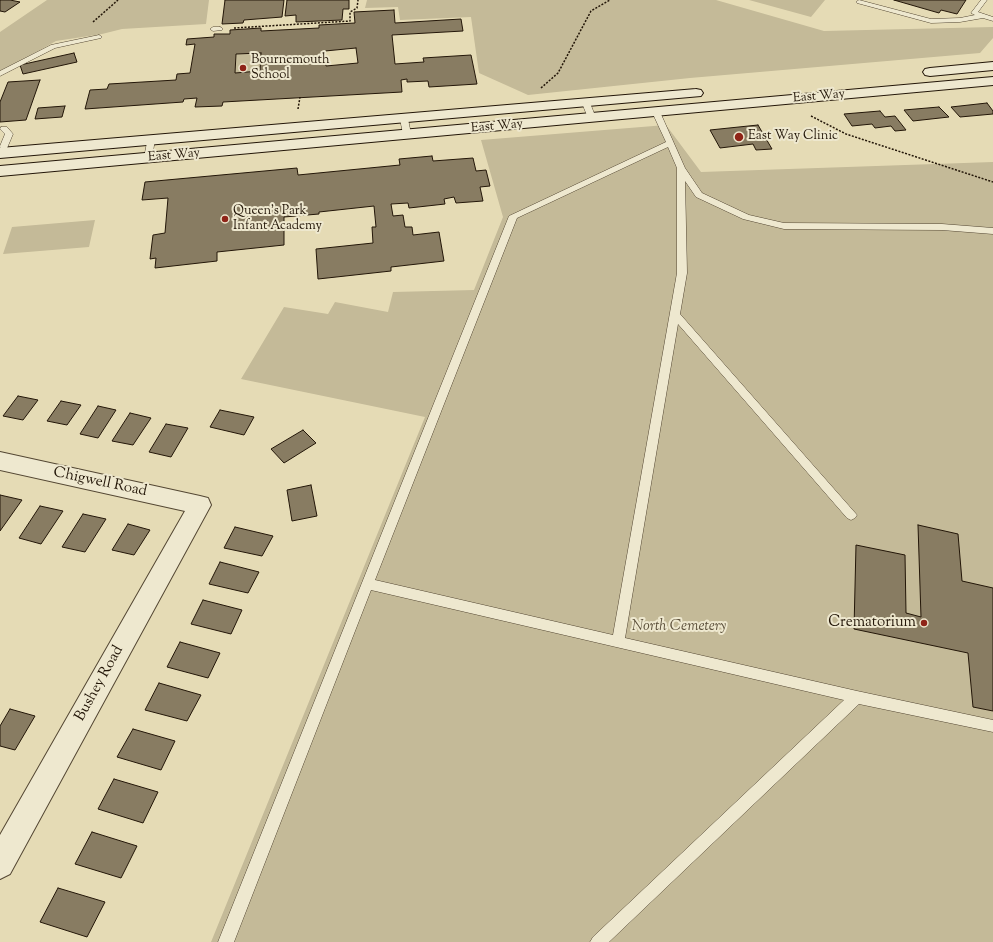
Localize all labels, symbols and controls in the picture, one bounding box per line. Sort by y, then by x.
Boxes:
place label: Bournemouth School [251,53,330,84]
marker: Bournemouth School [238,63,248,73]
street label: East Way [792,87,846,107]
street label: East Way [470,117,524,137]
place label: East Way Clinic [748,129,838,145]
marker: East Way Clinic [733,131,745,143]
street label: East Way [147,146,201,166]
place label: Queen's Park Infant Academy [233,204,322,235]
marker: Queen's Park Infant Academy [220,214,230,224]
street label: Chigwell Road [51,464,149,502]
place label: Crematorium [828,614,916,632]
park label: North Cemetery [632,618,726,636]
marker: Crematorium [919,618,929,628]
street label: Bushey Road [72,643,128,725]

